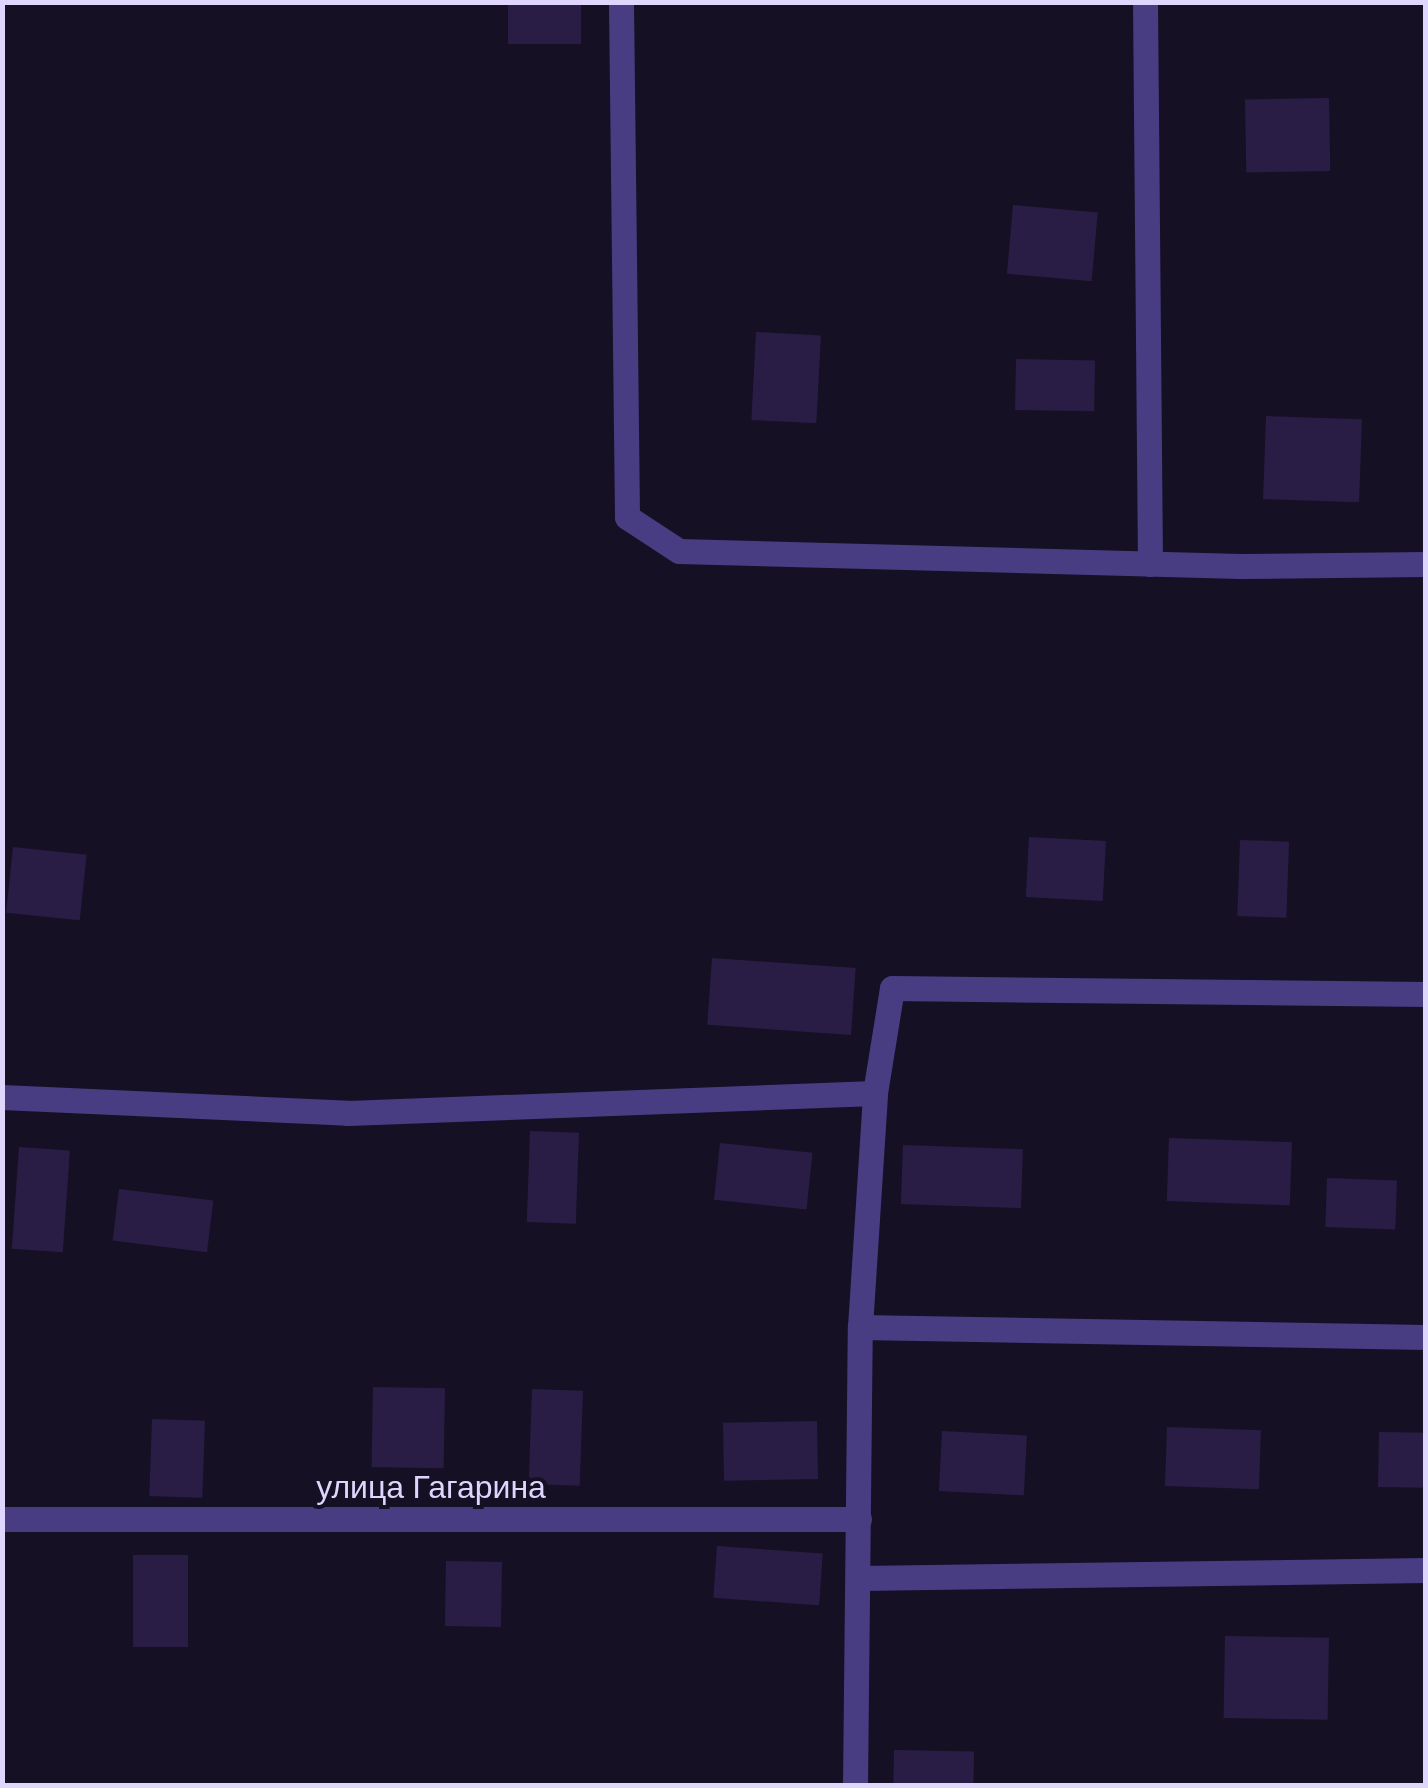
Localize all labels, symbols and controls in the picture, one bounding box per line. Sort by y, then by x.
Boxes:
street label: улица Гагарина [316,1468,546,1506]

